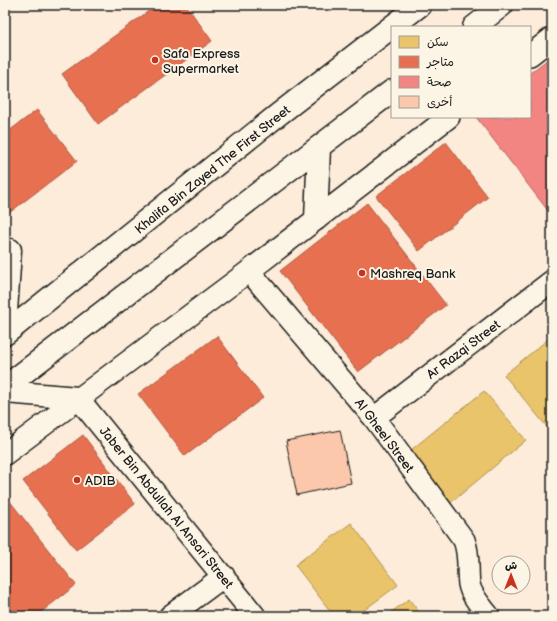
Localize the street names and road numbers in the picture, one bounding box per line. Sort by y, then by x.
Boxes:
street label: Khalifa Bin Zayed The First Street [132,102,294,238]
street label: Ar Razqi Street [423,317,504,383]
street label: Al Gheel Street [351,395,417,476]
street label: Jaber Bin Abdullah Al Ansari Street [96,423,237,592]

